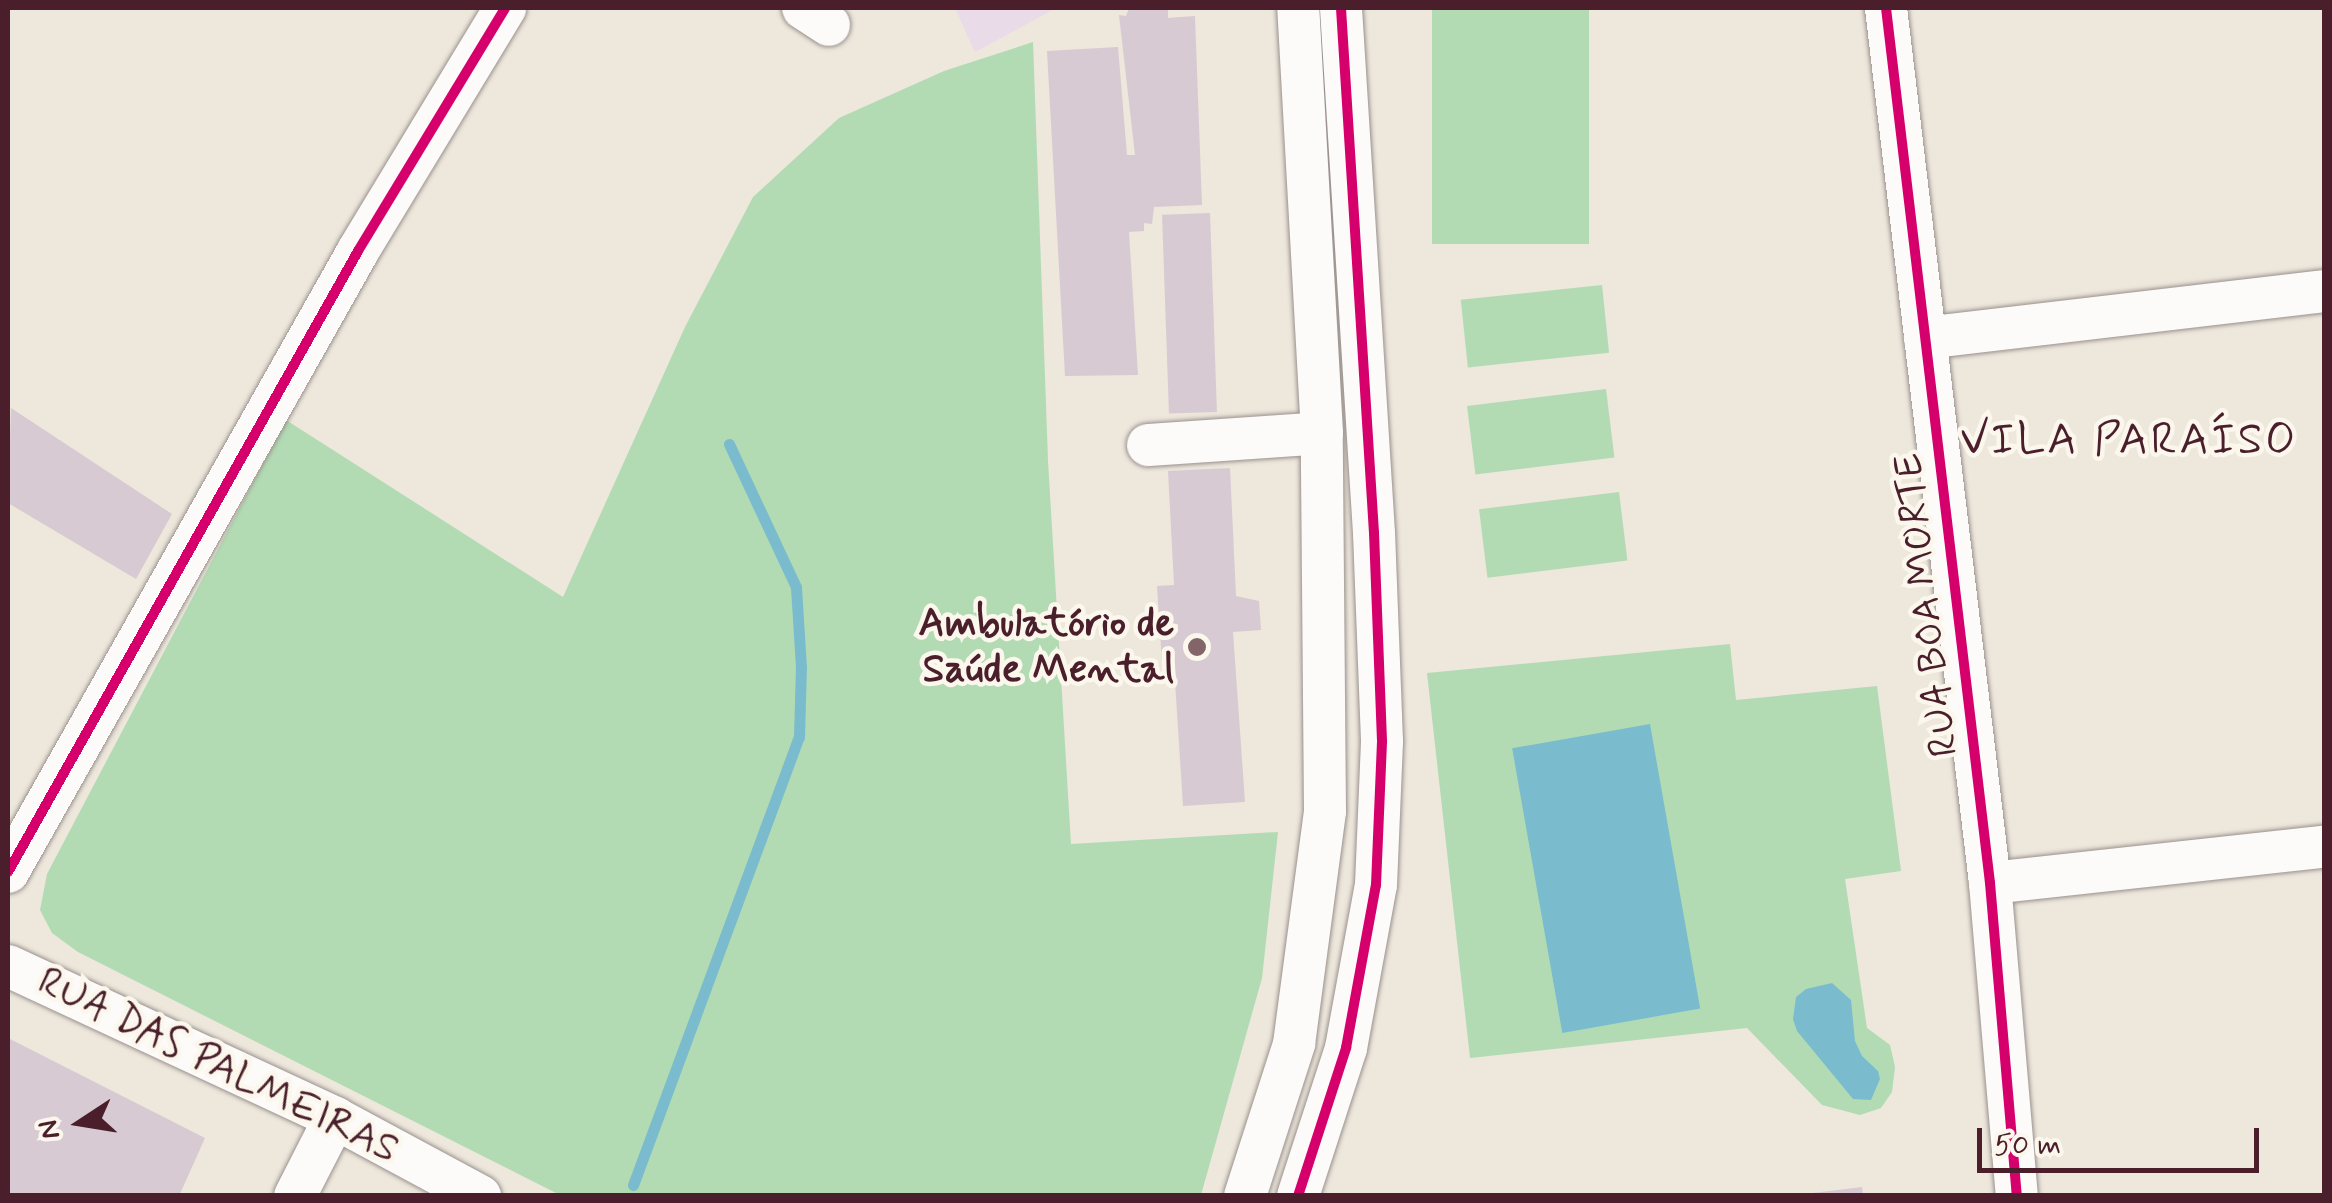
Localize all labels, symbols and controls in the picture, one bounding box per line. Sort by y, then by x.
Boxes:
district label: VILA PARAÍSO [1964,414,2294,468]
street label: RUA BOA MORTE [1884,447,1970,763]
place label: Ambulatório de Saúde Mental [918,600,1174,694]
marker: Ambulatório de Saúde Mental [1184,634,1210,660]
street label: RUA DAS PALMEIRAS [37,961,399,1171]
north arrow [30,1073,130,1173]
scale bar [1982,1108,2264,1170]
text: N [30,1116,70,1142]
text: 50 m [1994,1126,2061,1165]

